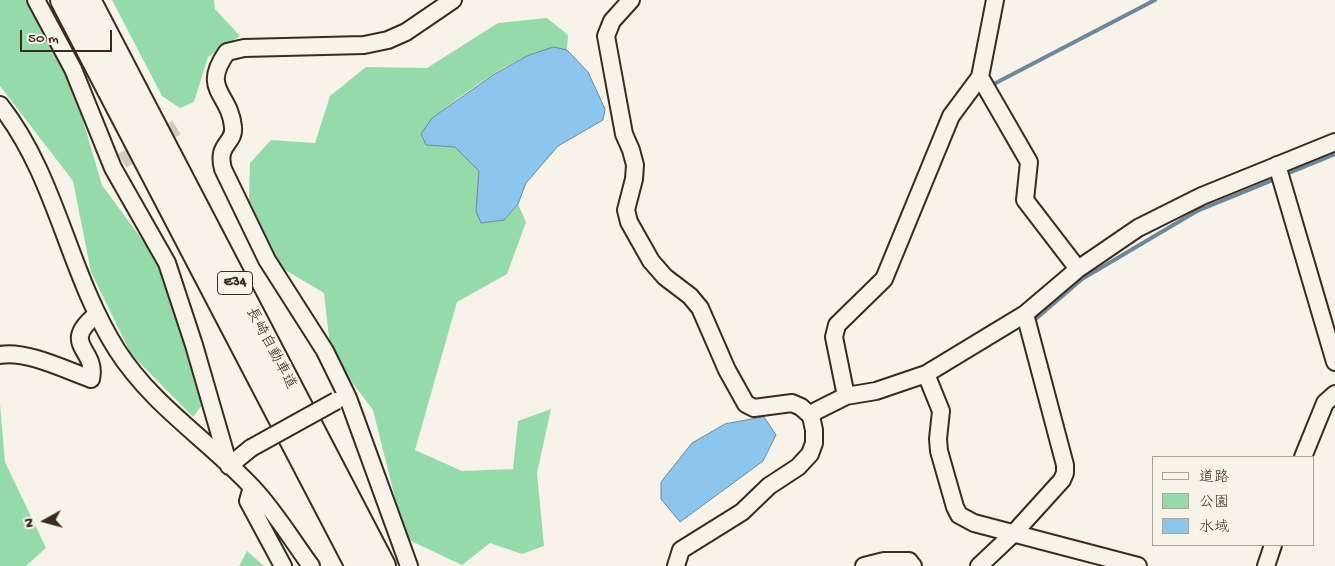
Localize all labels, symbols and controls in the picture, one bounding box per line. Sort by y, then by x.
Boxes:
scale bar [22,20,115,52]
text: 50 m [28,30,59,48]
road number: E34 [218,272,252,294]
street label: 長崎自動車道 [241,305,299,393]
legend [1152,456,1315,546]
text: 道路 [1199,469,1229,487]
text: 公園 [1199,494,1229,512]
north arrow [20,496,70,546]
text: N [21,517,39,528]
text: 水域 [1199,519,1229,537]

